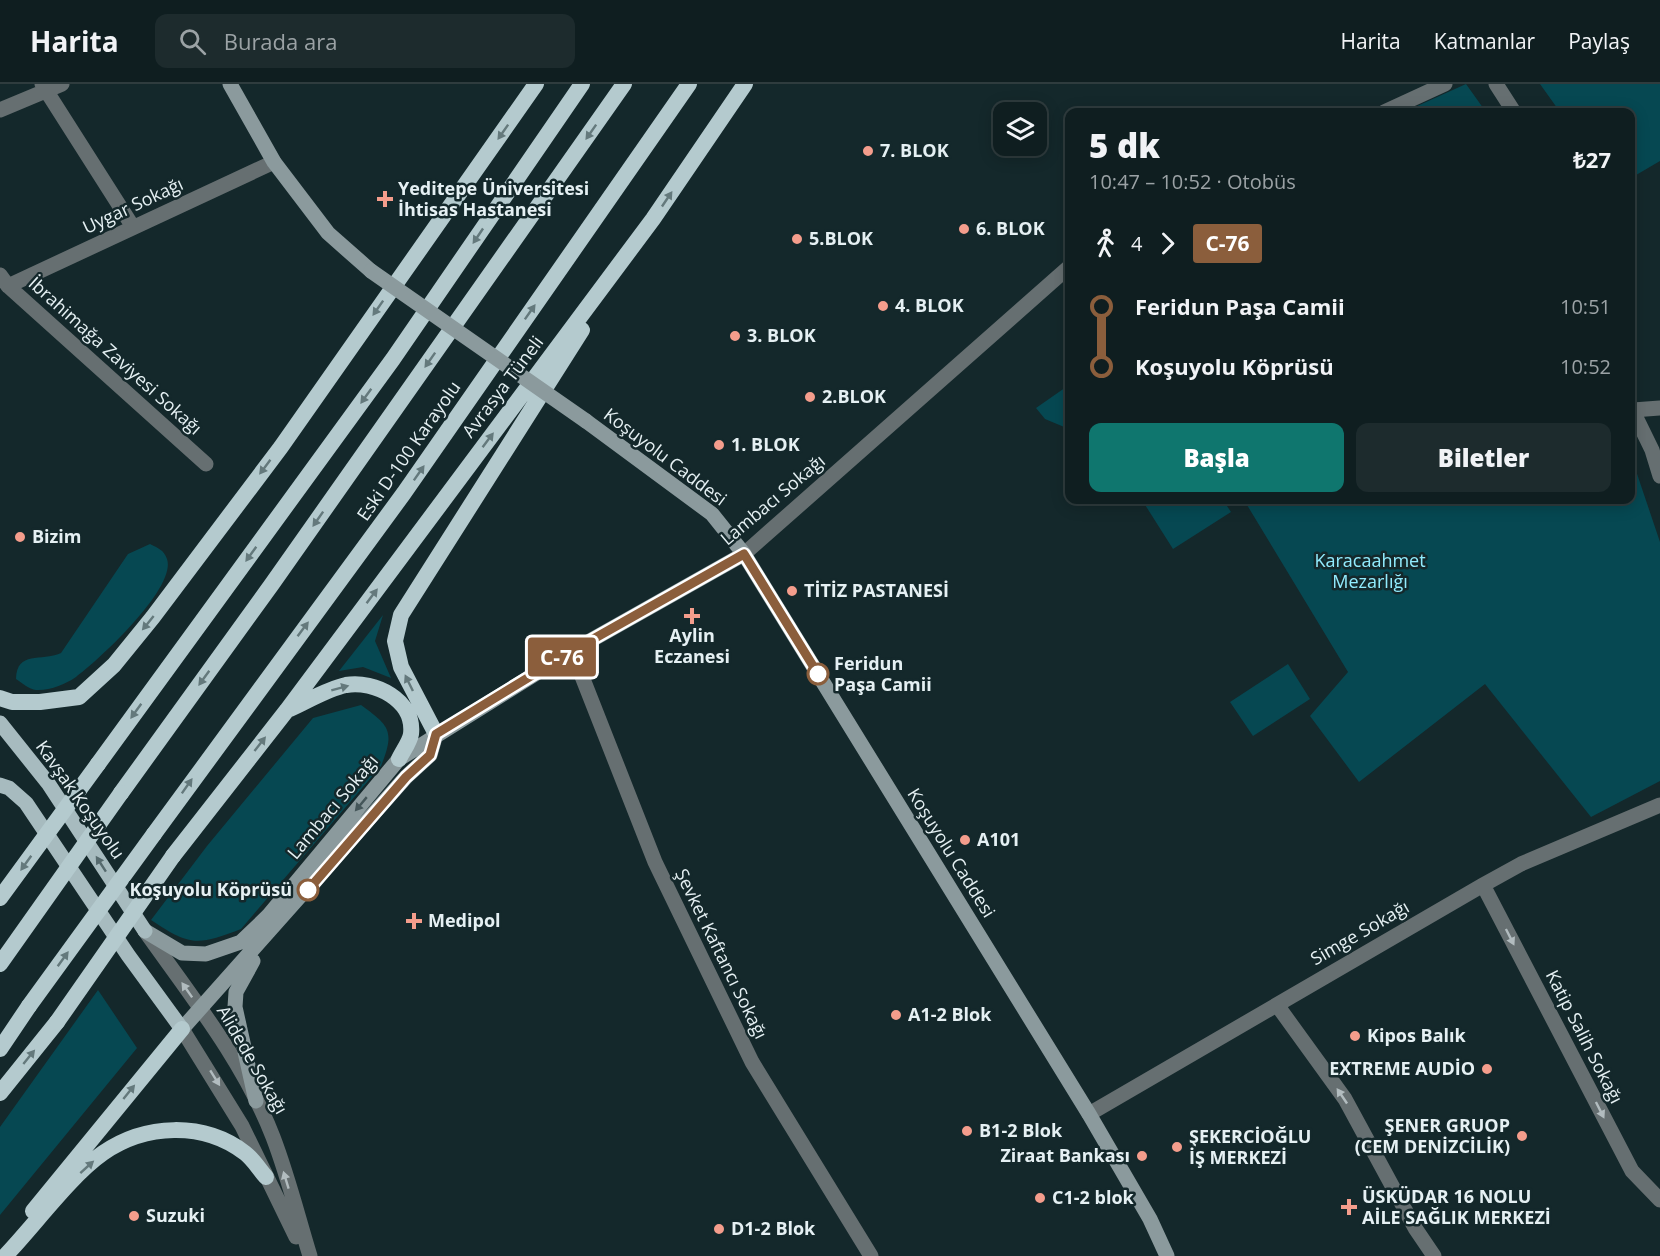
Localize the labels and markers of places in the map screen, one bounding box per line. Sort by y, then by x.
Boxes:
place label: 7. BLOK [880,138,949,162]
marker: 7. BLOK [861,144,875,158]
place label: Yeditepe Üniversitesi İhtisas Hastanesi [398,176,589,221]
marker: Yeditepe Üniversitesi İhtisas Hastanesi [376,190,394,208]
place label: 6. BLOK [976,216,1045,240]
marker: 6. BLOK [957,222,971,236]
place label: 5.BLOK [809,226,873,250]
marker: 5.BLOK [790,232,804,246]
place label: 4. BLOK [895,293,964,317]
marker: 4. BLOK [876,299,890,313]
place label: 3. BLOK [747,323,816,347]
marker: 3. BLOK [728,329,742,343]
place label: 2.BLOK [822,384,886,408]
marker: 2.BLOK [803,390,817,404]
place label: 1. BLOK [731,432,800,456]
marker: 1. BLOK [712,438,726,452]
place label: Bizim [32,524,82,548]
marker: Bizim [13,530,27,544]
place label: TİTİZ PASTANESİ [804,578,949,602]
marker: TİTİZ PASTANESİ [785,584,799,598]
marker: Aylin Eczanesi [685,609,699,623]
place label: Aylin Eczanesi [654,623,730,668]
place label: Feridun Paşa Camii [834,651,932,696]
marker: Feridun Paşa Camii [807,663,829,685]
place label: A101 [977,827,1020,851]
marker: A101 [958,833,972,847]
place label: Koşuyolu Köprüsü [129,877,292,901]
marker: Koşuyolu Köprüsü [297,879,319,901]
place label: Medipol [428,908,501,932]
marker: Medipol [405,912,423,930]
place label: A1-2 Blok [908,1002,992,1026]
marker: A1-2 Blok [889,1008,903,1022]
place label: Kipos Balık [1367,1023,1467,1047]
marker: Kipos Balık [1348,1029,1362,1043]
place label: EXTREME AUDİO [1329,1056,1475,1080]
marker: EXTREME AUDİO [1480,1062,1494,1076]
place label: ŞENER GRUOP (CEM DENİZCİLİK) [1355,1113,1510,1158]
place label: B1-2 Blok [979,1118,1063,1142]
marker: B1-2 Blok [960,1124,974,1138]
place label: ŞEKERCİOĞLU İŞ MERKEZİ [1189,1124,1311,1169]
marker: ŞENER GRUOP (CEM DENİZCİLİK) [1515,1129,1529,1143]
marker: ŞEKERCİOĞLU İŞ MERKEZİ [1170,1140,1184,1154]
place label: Ziraat Bankası [1000,1143,1130,1167]
marker: Ziraat Bankası [1135,1149,1149,1163]
place label: ÜSKÜDAR 16 NOLU AİLE SAĞLIK MERKEZİ [1362,1184,1551,1229]
place label: C1-2 blok [1052,1185,1135,1209]
marker: C1-2 blok [1033,1191,1047,1205]
marker: ÜSKÜDAR 16 NOLU AİLE SAĞLIK MERKEZİ [1340,1198,1358,1216]
place label: Suzuki [146,1203,205,1227]
marker: Suzuki [127,1209,141,1223]
place label: D1-2 Blok [731,1216,816,1240]
marker: D1-2 Blok [712,1222,726,1236]

